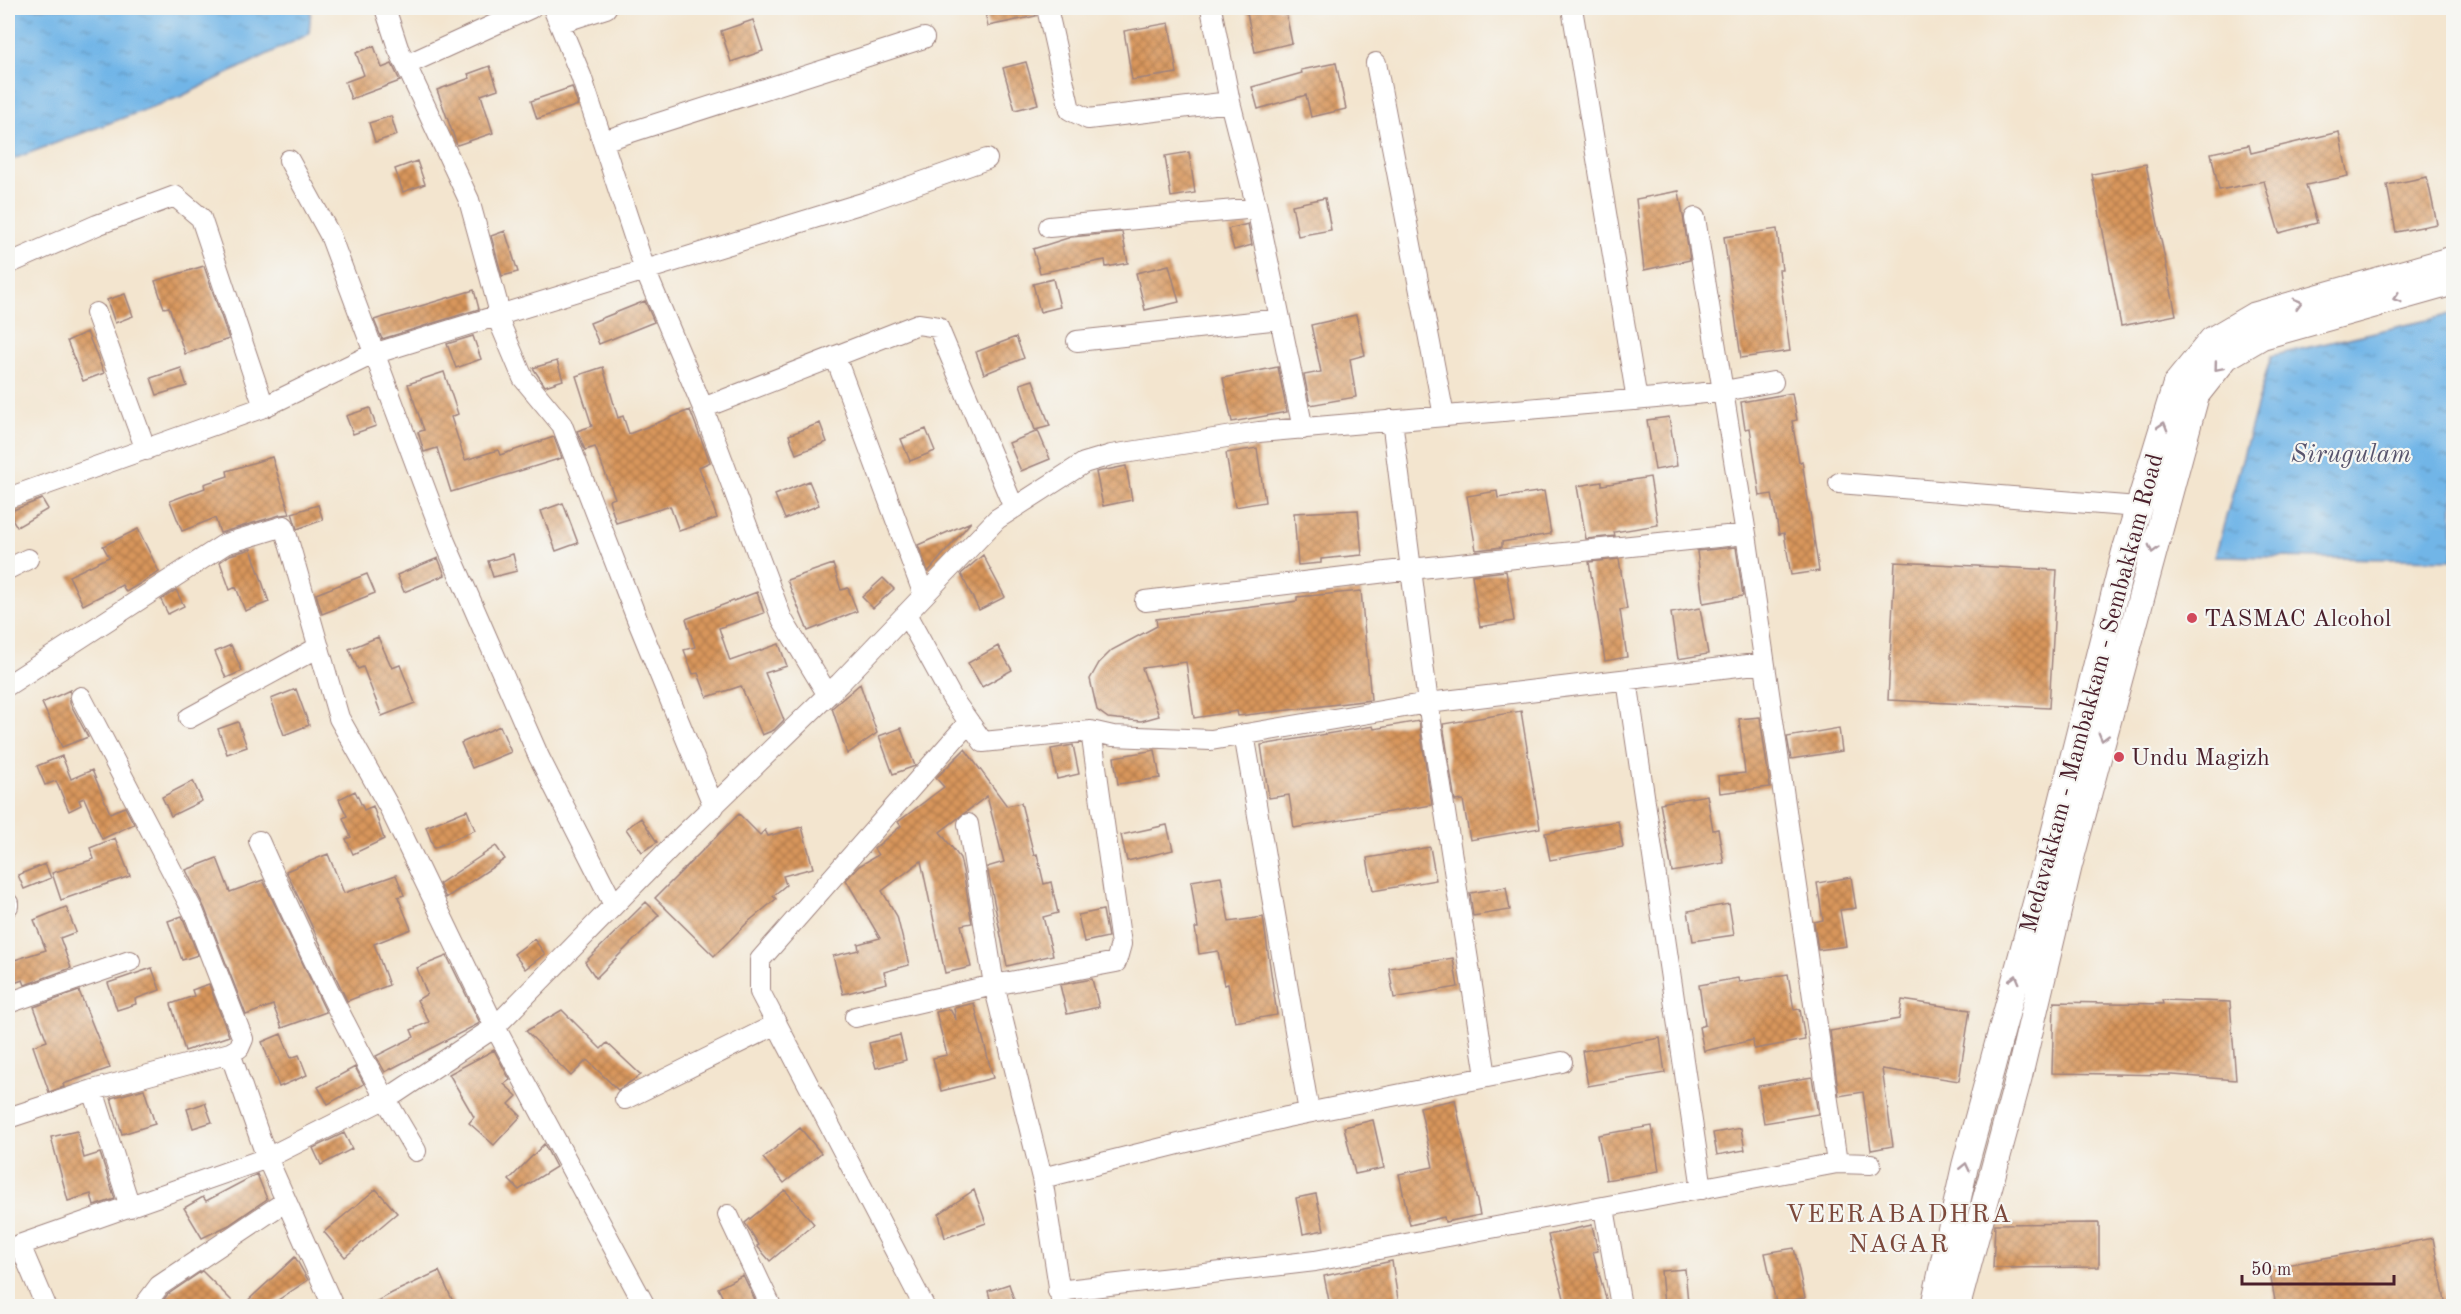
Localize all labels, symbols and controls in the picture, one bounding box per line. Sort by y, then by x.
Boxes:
one-way arrow [2392,291,2403,303]
one-way arrow [2292,298,2303,310]
one-way arrow [2214,361,2225,372]
one-way arrow [2156,421,2168,432]
water label: Sirugulam [2291,442,2411,468]
street label: Medavakkam - Mambakkam - Sembakkam Road [2017,451,2169,936]
one-way arrow [2148,543,2160,553]
place label: TASMAC Alcohol [2204,608,2391,632]
marker: TASMAC Alcohol [2185,611,2199,625]
one-way arrow [2098,731,2110,742]
place label: Undu Magizh [2131,747,2270,771]
marker: Undu Magizh [2112,750,2126,764]
one-way arrow [2008,974,2020,985]
one-way arrow [1957,1163,1970,1173]
district label: VEERABADHRA NAGAR [1786,1202,2012,1258]
scale bar [2242,1248,2394,1286]
text: 50 m [2251,1261,2291,1279]

